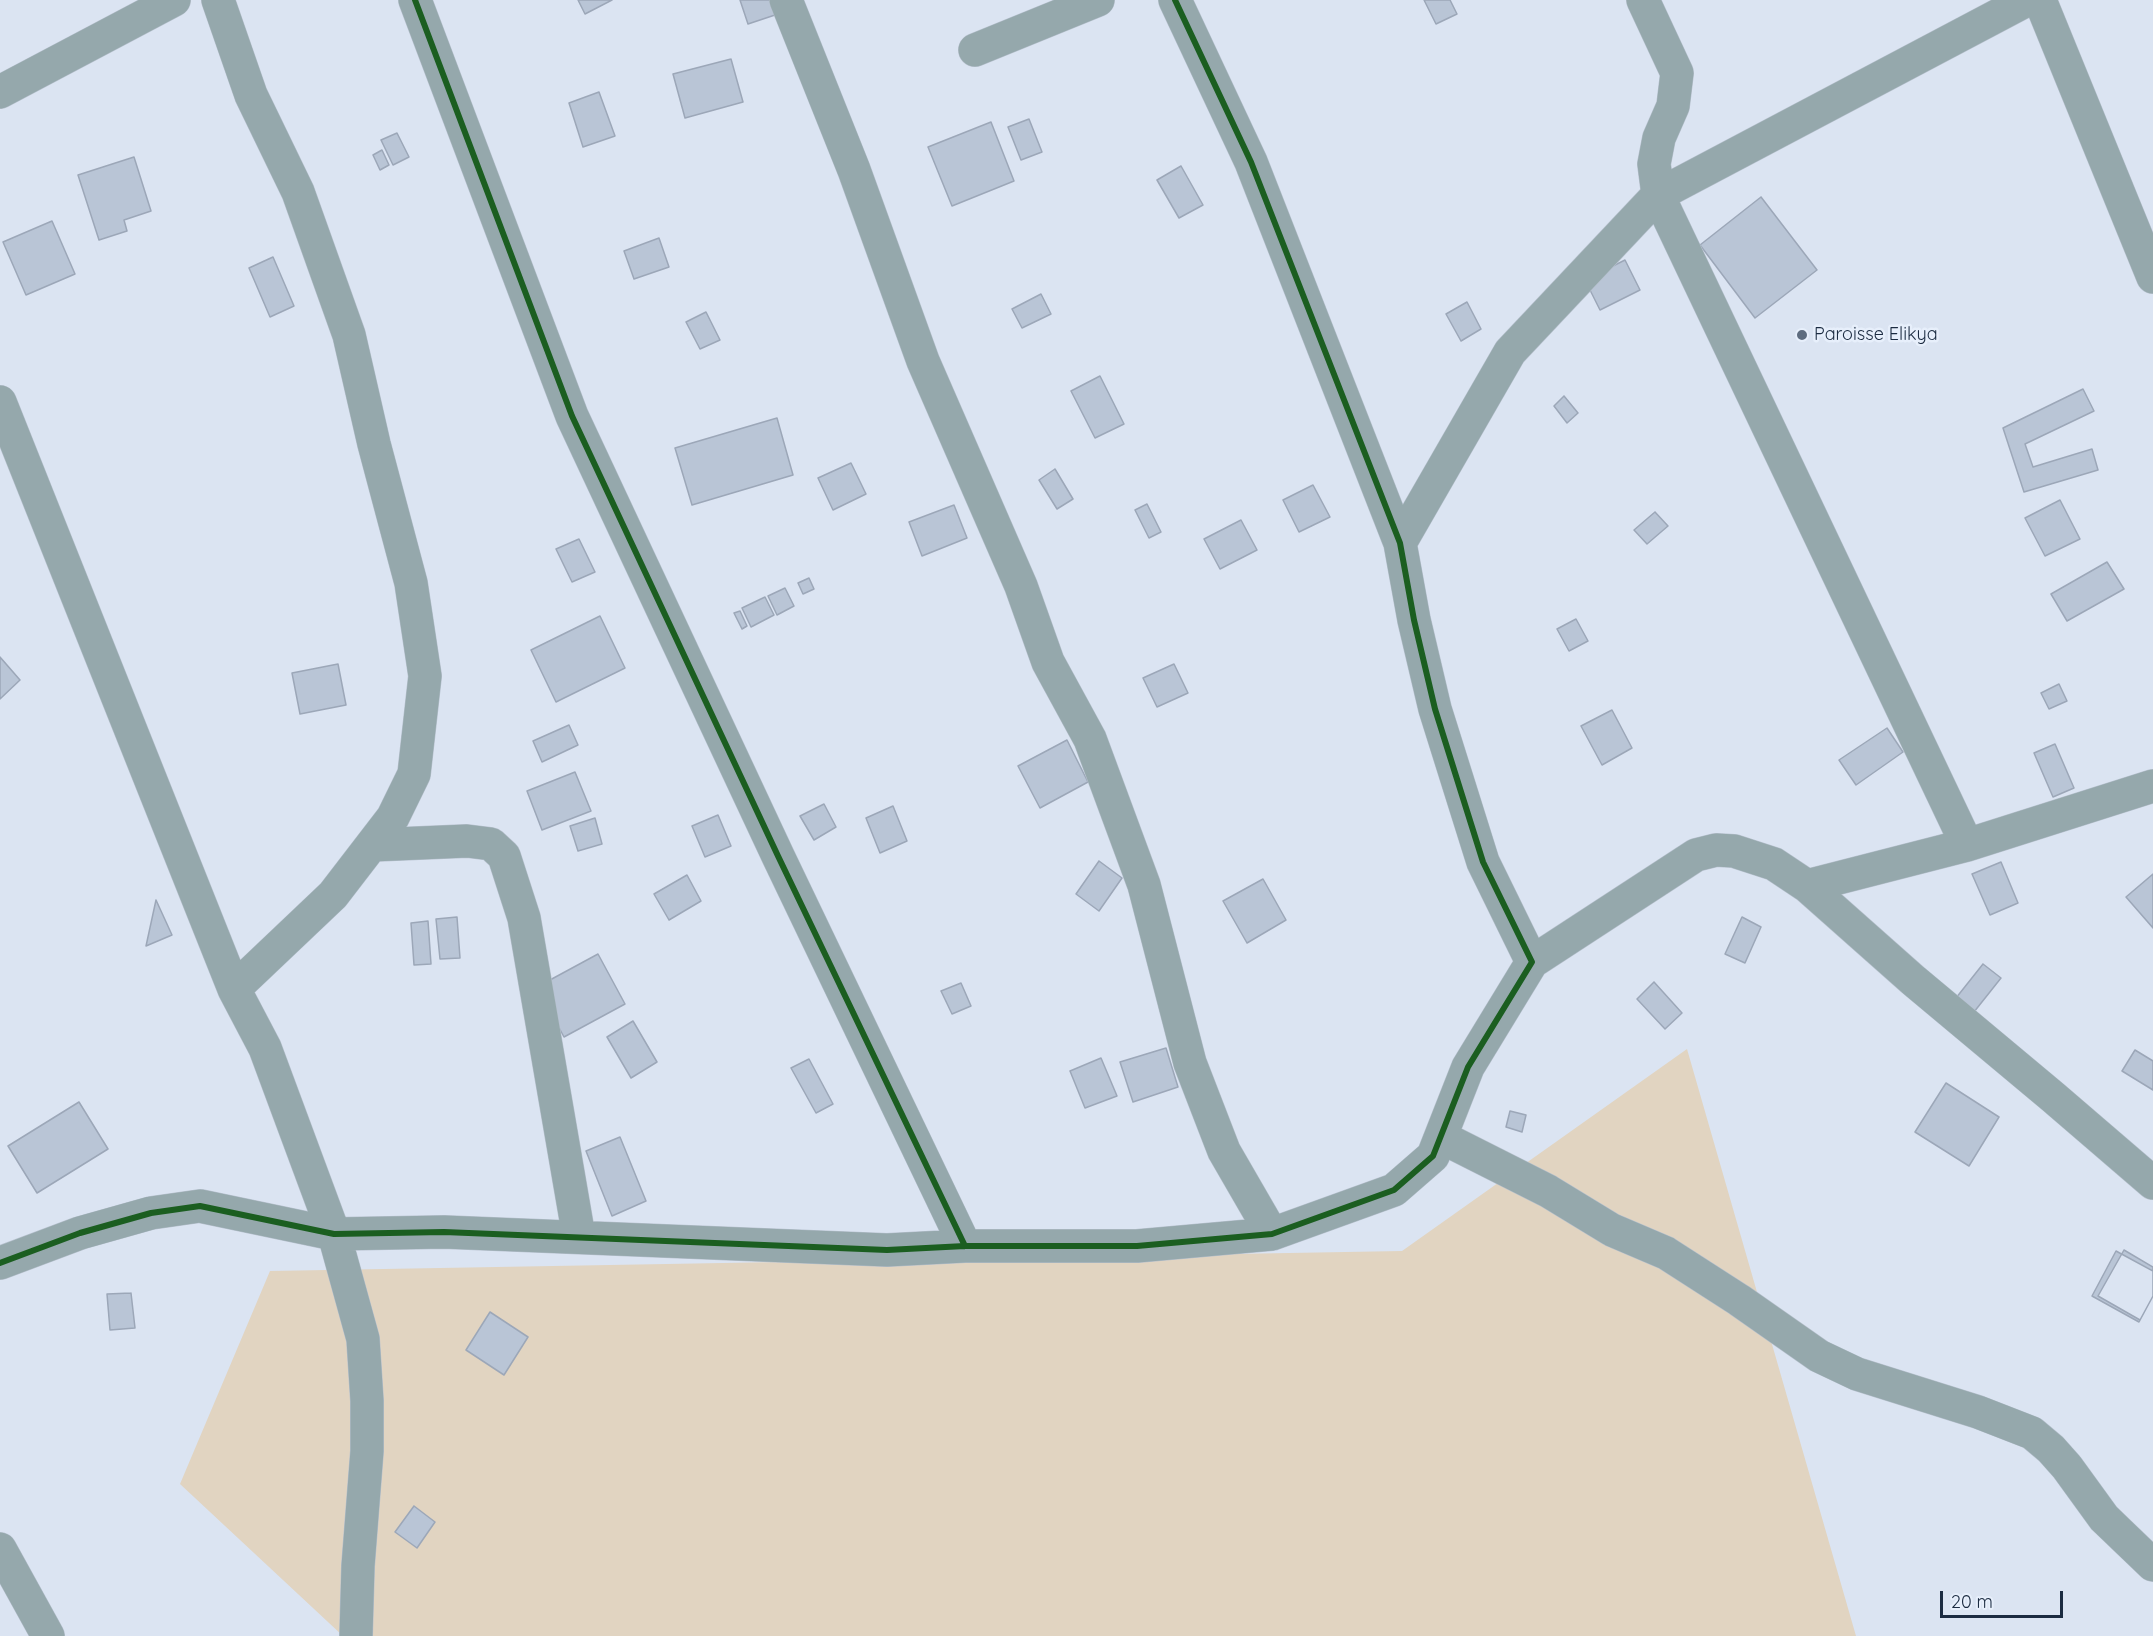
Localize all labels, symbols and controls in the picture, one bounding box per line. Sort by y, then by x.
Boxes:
place label: Paroisse Elikya [1814,324,1938,346]
marker: Paroisse Elikya [1795,328,1809,342]
scale bar [1943,1579,2066,1617]
text: 20 m [1951,1590,1993,1613]

